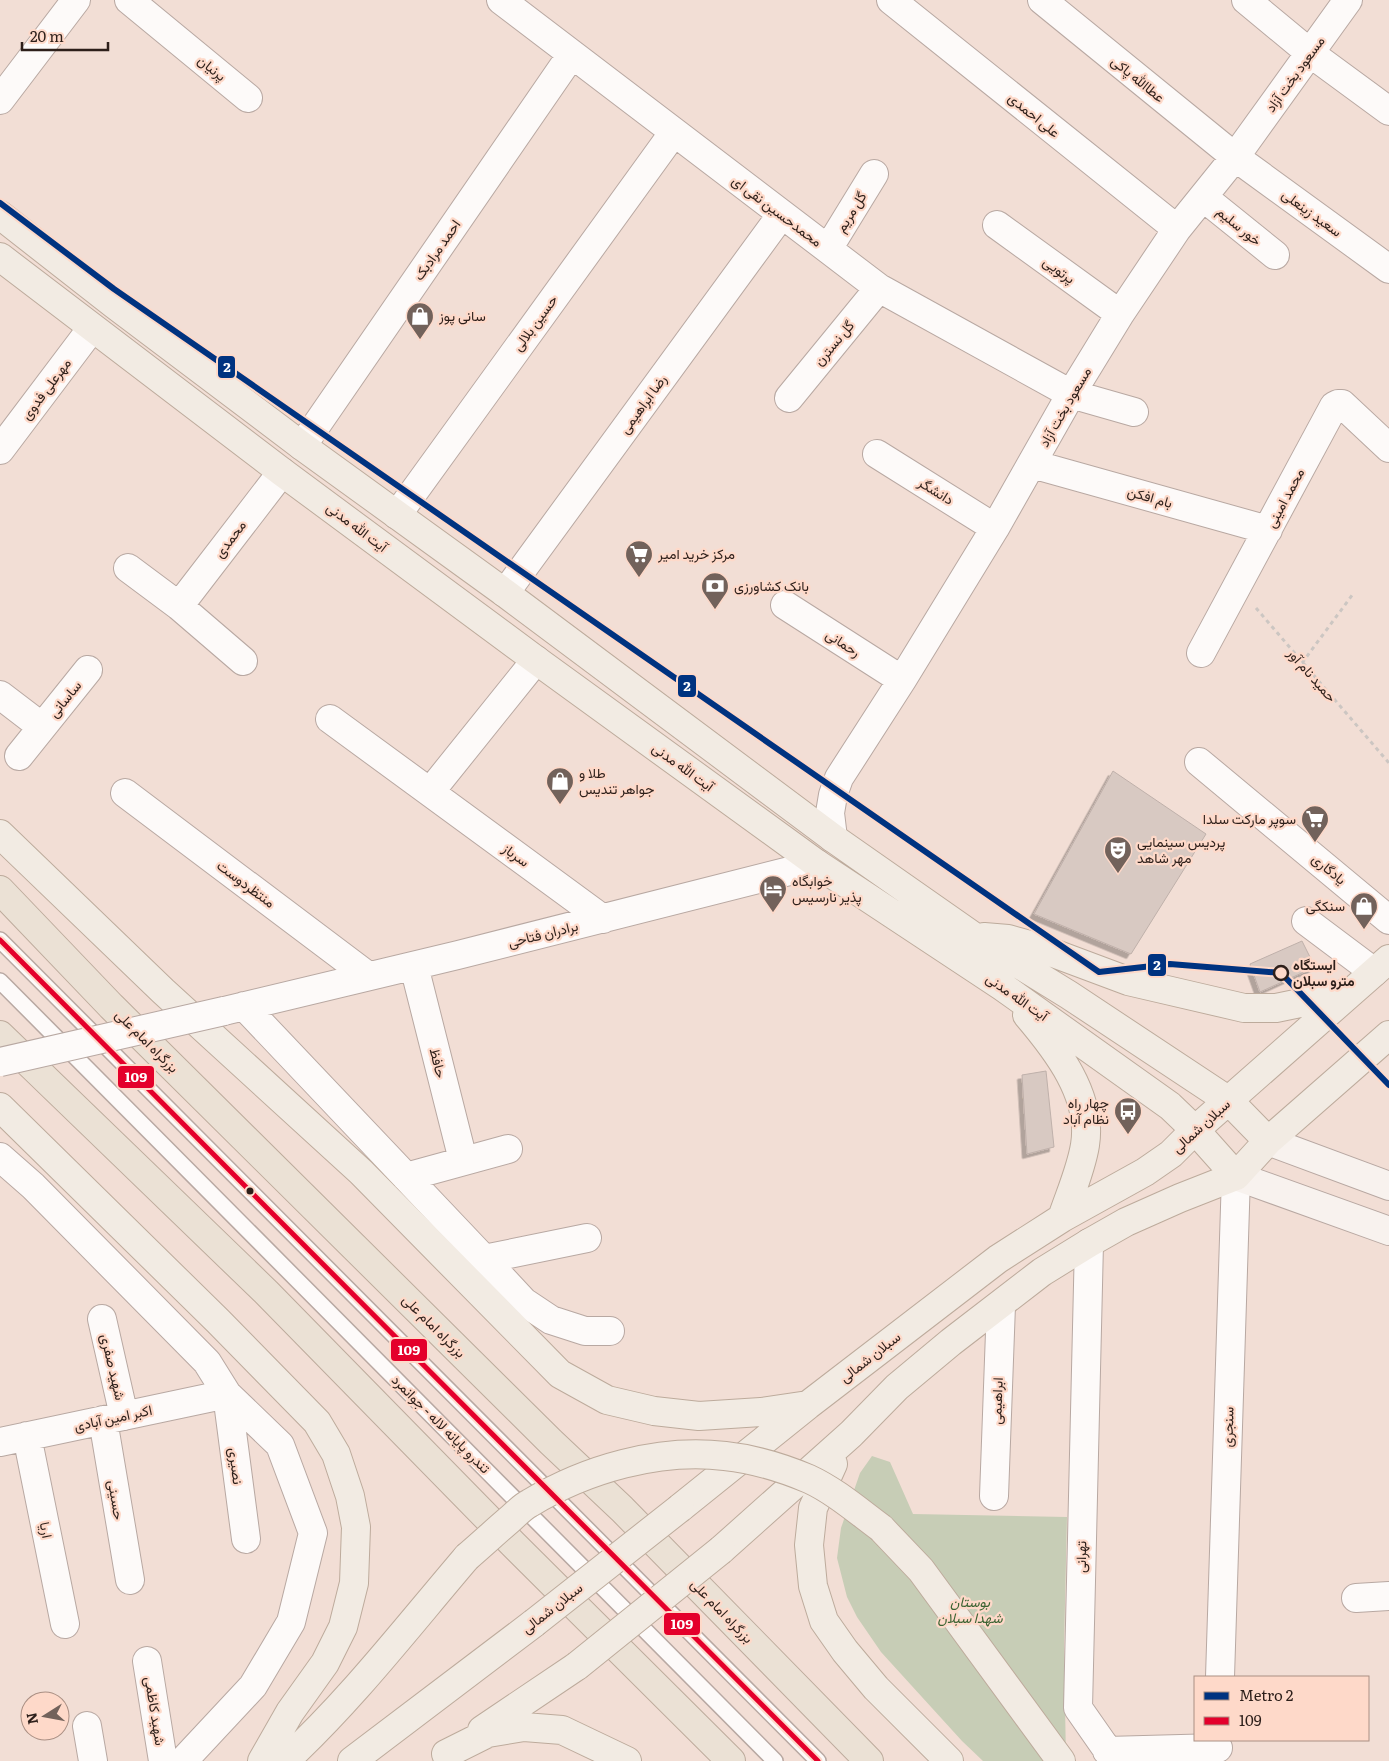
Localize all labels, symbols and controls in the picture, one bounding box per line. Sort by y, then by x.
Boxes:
scale bar [22,20,109,52]
text: 20 m [30,24,64,47]
street label: مسعود بخت آزاد [1260,31,1329,116]
street label: پرنیان [193,50,231,86]
street label: عطاالله پاکی [1107,50,1170,107]
street label: علی احمدی [1004,87,1065,141]
street label: محمدحسین نقی ای [728,170,827,251]
street label: سعید زینعلی [1278,184,1347,241]
street label: گل مریم [830,187,870,236]
street label: خور سلیم [1213,201,1266,250]
street label: احمد مرادبک [408,215,464,284]
street label: پرتویی [1039,251,1080,289]
street label: حسین بلالی [507,290,561,355]
shop icon: سانی پوز [405,301,435,340]
place label: سانی پوز [438,305,486,326]
street label: گل نسترن [808,315,858,369]
street label: مهرعلی فدوی [15,353,75,423]
line badge: 2 [217,355,236,379]
text: 2 [223,356,231,376]
street label: مسعود بخت آزاد [1033,363,1095,450]
street label: رضا ابراهیمی [614,369,671,437]
street label: محمد امینی [1260,464,1308,531]
street label: دانشگر [914,471,958,509]
street label: بام افکن [1126,480,1175,512]
street label: آیت الله مدنی [323,497,394,557]
street label: محمدی [208,515,250,561]
supermarket icon: مرکز خرید امیر [624,539,654,578]
place label: مرکز خرید امیر [657,543,735,563]
bank icon: بانک کشاورزی [700,571,730,610]
place label: بانک کشاورزی [734,575,809,595]
street label: رحمانی [822,623,865,661]
street label: حمید نام آور [1283,642,1342,706]
line badge: 2 [677,674,697,698]
text: 2 [683,675,691,695]
street label: ساسانی [43,676,85,721]
street label: آیت الله مدنی [649,737,720,796]
place label: طلا و جواهر تندیس [579,762,654,798]
shop icon: طلا و جواهر تندیس [545,766,575,805]
supermarket icon: سوپر مارکت سلدا [1300,804,1330,843]
place label: سوپر مارکت سلدا [1203,808,1296,829]
place label: پردیس سینمایی مهر شاهد [1137,831,1225,867]
theatre icon: پردیس سینمایی مهر شاهد [1103,835,1133,874]
street label: سرباز [498,837,534,871]
street label: یادگاری [1308,848,1351,888]
street label: منتظردوست [213,855,280,912]
place label: خوابگاه پذیر نارسیس [792,870,862,907]
hotel icon: خوابگاه پذیر نارسیس [758,874,788,913]
shop icon: سنکگی [1349,891,1379,930]
place label: سنکگی [1306,895,1345,915]
street label: برادران فتاحی [506,915,580,951]
line badge: 2 [1147,953,1167,977]
text: 2 [1153,954,1161,974]
place label: ایستگاه مترو سبلان [1293,954,1355,990]
marker: ایستگاه مترو سبلان [1273,965,1289,981]
street label: آیت الله مدنی [982,967,1054,1026]
street label: بزرگراه امام علی [112,1004,184,1076]
street label: حافظ [426,1046,452,1080]
line badge: 109 [117,1065,155,1089]
text: 109 [125,1066,147,1086]
place label: چهار راه نظام آباد [1063,1092,1109,1128]
street label: سبلان شمالی [1167,1094,1234,1157]
bus stop icon: چهار راه نظام آباد [1113,1096,1143,1135]
unlabelled marker [245,1186,255,1196]
street label: بزرگراه امام علی [399,1289,471,1361]
street label: سبلان شمالی [835,1326,904,1386]
street label: شهید صفری [97,1332,131,1402]
line badge: 109 [390,1338,428,1362]
text: 109 [398,1339,420,1359]
street label: تندرو پایانه لاله - جوانمرد [387,1369,496,1478]
street label: ابراهیمی [985,1377,1007,1425]
street label: اکبر امین آبادی [72,1399,154,1435]
street label: سنجری [1216,1406,1238,1448]
street label: نصیری [225,1446,249,1485]
street label: حسینی [104,1478,130,1521]
street label: اریا [36,1520,58,1540]
street label: تهرانی [1070,1541,1090,1573]
street label: بزرگراه امام علی [687,1574,759,1647]
street label: سبلان شمالی [517,1577,586,1637]
park label: بوستان شهدا سبلان [937,1591,1004,1627]
line badge: 109 [663,1612,701,1636]
text: 109 [671,1613,693,1633]
street label: شهید کاظمی [141,1675,171,1747]
legend [1194,1676,1369,1741]
text: Metro 2 [1239,1683,1294,1706]
north arrow [20,1691,70,1741]
text: 109 [1239,1708,1262,1731]
text: N [20,1711,42,1726]

